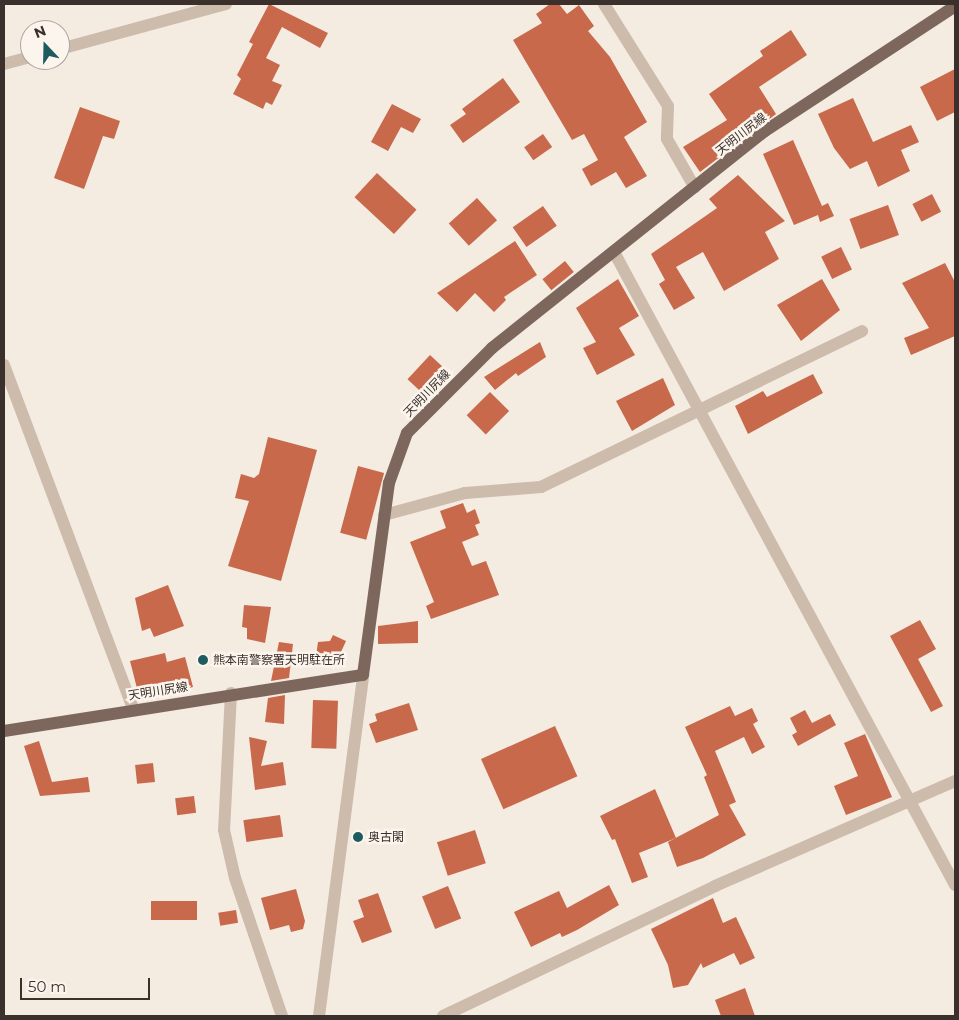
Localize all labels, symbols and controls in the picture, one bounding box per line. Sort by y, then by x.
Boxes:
north arrow [20,20,70,70]
text: N [31,22,48,42]
street label: 天明川尻線 [713,110,769,158]
street label: 天明川尻線 [401,366,453,420]
place label: 熊本南警察署天明駐在所 [213,653,345,667]
marker: 熊本南警察署天明駐在所 [197,654,209,666]
street label: 天明川尻線 [127,679,189,703]
place label: 奥古閑 [368,830,404,844]
marker: 奥古閑 [352,831,364,843]
scale bar [22,968,152,1000]
text: 50 m [28,977,66,996]

